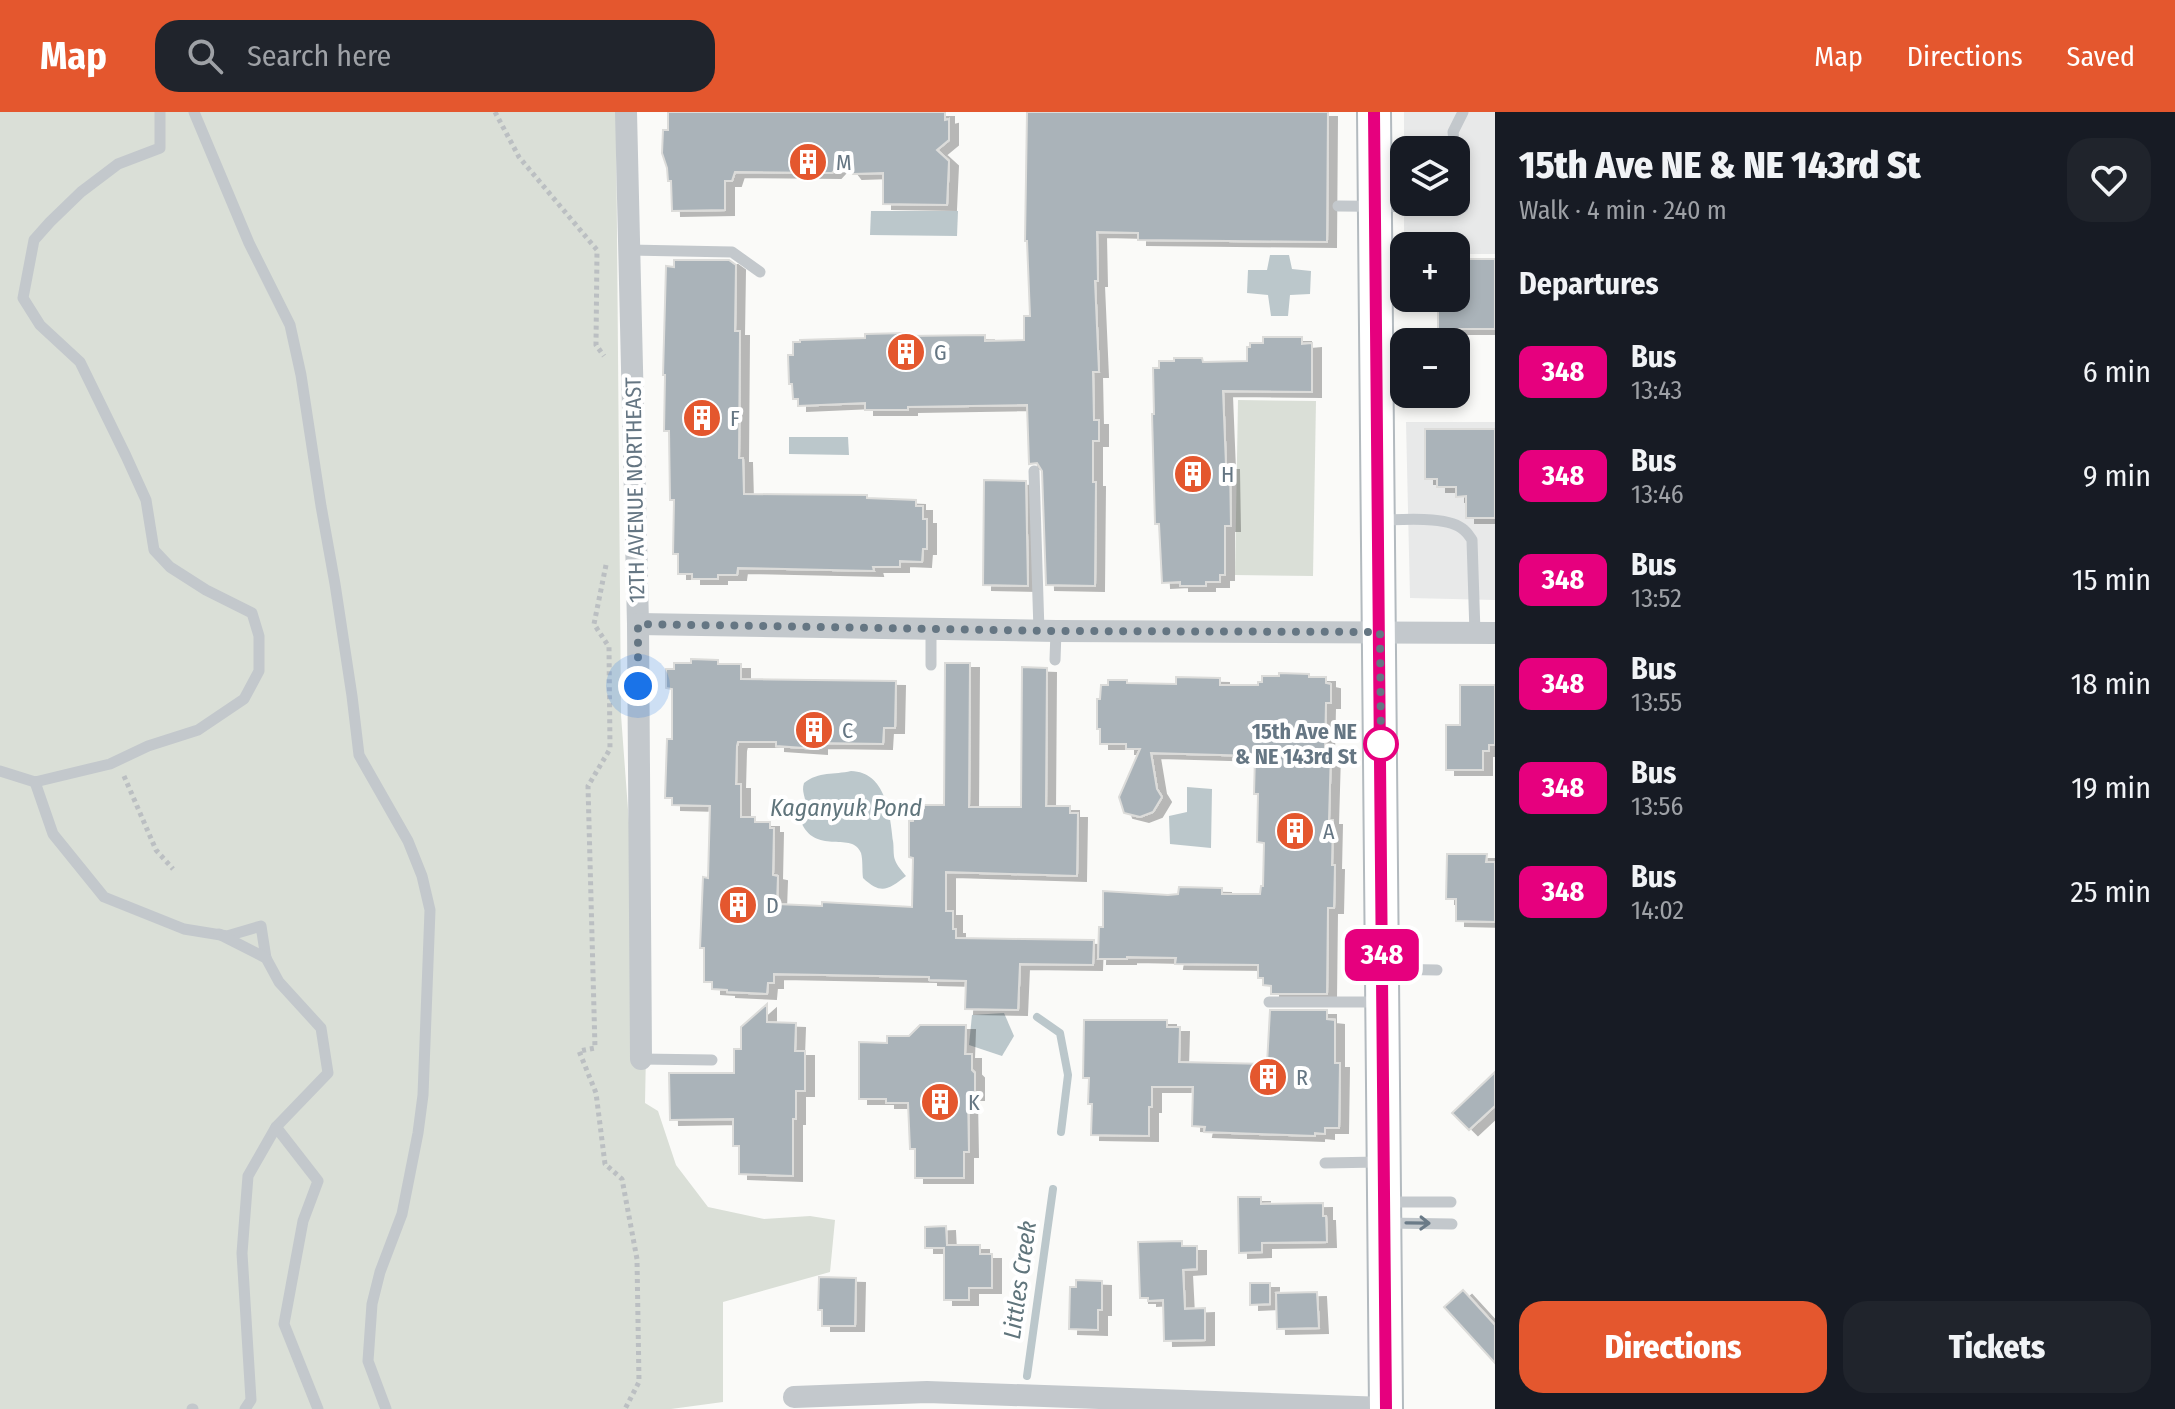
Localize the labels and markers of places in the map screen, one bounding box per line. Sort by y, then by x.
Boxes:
building icon: M [787,141,829,183]
place label: M [836,149,852,176]
building icon: G [885,331,927,373]
place label: G [934,339,947,366]
building icon: F [681,397,723,439]
place label: F [730,405,740,432]
building icon: H [1172,453,1214,495]
place label: H [1221,461,1234,488]
building icon: C [793,709,835,751]
place label: C [842,717,853,744]
place label: 15th Ave NE & NE 143rd St [1235,718,1357,770]
marker: 15th Ave NE & NE 143rd St [1364,727,1398,761]
building icon: A [1274,810,1316,852]
place label: A [1323,818,1335,845]
building icon: D [717,884,759,926]
place label: D [766,892,779,919]
building icon: R [1247,1056,1289,1098]
place label: R [1296,1064,1308,1091]
building icon: K [919,1081,961,1123]
place label: K [968,1089,980,1116]

